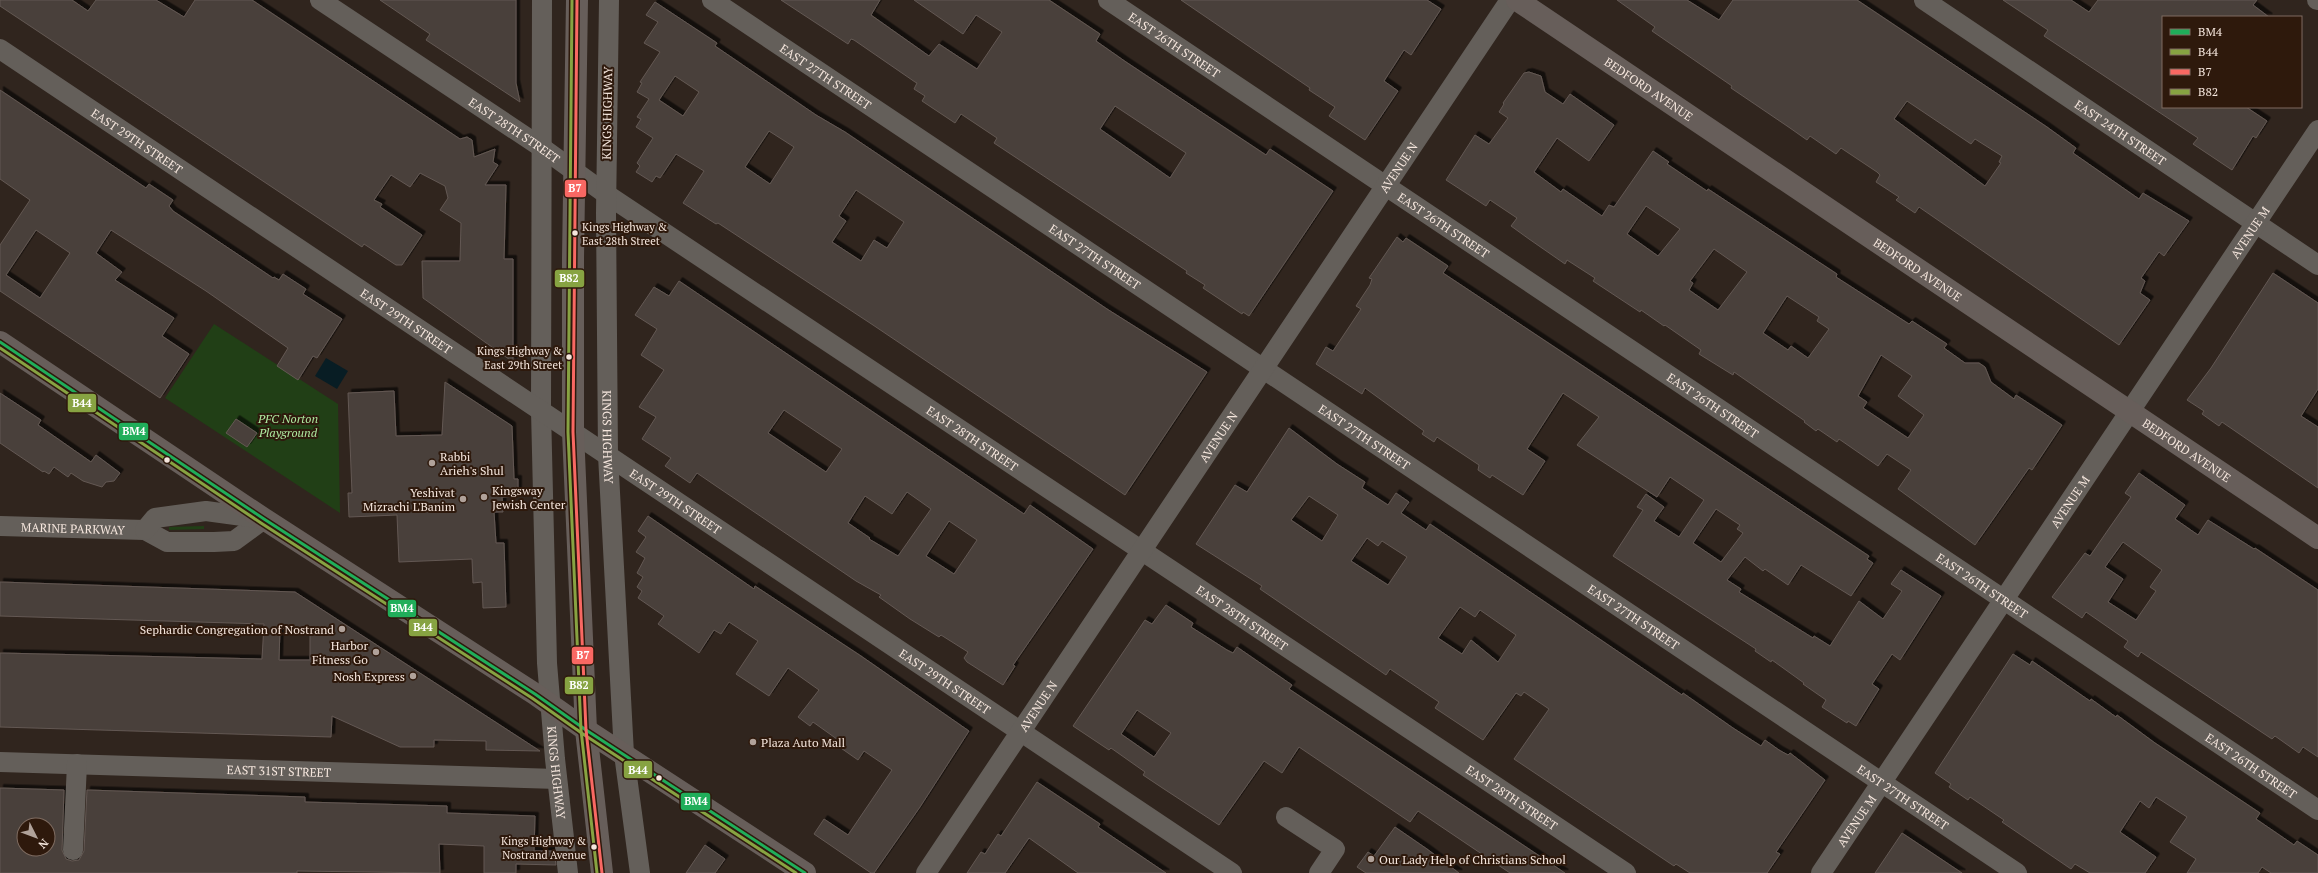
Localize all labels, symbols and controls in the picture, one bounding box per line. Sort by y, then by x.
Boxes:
street label: EAST 26TH STREET [1126,9,1224,81]
legend [2162,16,2302,108]
text: BM4 [2198,24,2223,39]
street label: EAST 27TH STREET [777,40,875,112]
text: B44 [2198,44,2219,59]
street label: BEDFORD AVENUE [1602,54,1696,124]
text: B7 [2198,64,2212,79]
street label: KINGS HIGHWAY [599,66,615,160]
text: B82 [2198,84,2218,99]
street label: EAST 28TH STREET [466,94,564,166]
street label: EAST 24TH STREET [2072,96,2170,169]
street label: EAST 29TH STREET [89,105,186,177]
street label: AVENUE N [1376,139,1420,196]
line badge: B7 [564,179,587,198]
text: B7 [568,181,582,195]
street label: EAST 26TH STREET [1395,189,1493,261]
street label: AVENUE M [2227,203,2273,261]
place label: Kings Highway & East 28th Street [582,220,668,248]
street label: EAST 27TH STREET [1047,220,1144,293]
marker: Kings Highway & East 28th Street [570,228,580,238]
street label: BEDFORD AVENUE [1871,234,1965,304]
line badge: B82 [554,269,585,288]
text: B82 [559,271,579,285]
street label: EAST 29TH STREET [358,285,456,357]
place label: Kings Highway & East 29th Street [477,344,562,372]
marker: Kings Highway & East 29th Street [564,352,574,362]
street label: EAST 26TH STREET [1664,369,1762,441]
street label: KINGS HIGHWAY [600,390,617,484]
line badge: B44 [67,393,97,413]
text: B44 [72,396,93,410]
street label: EAST 27TH STREET [1316,401,1414,473]
street label: EAST 28TH STREET [924,402,1022,474]
street label: AVENUE N [1196,408,1240,465]
park label: PFC Norton Playground [257,411,318,440]
street label: BEDFORD AVENUE [2140,415,2234,485]
line badge: BM4 [118,422,149,441]
text: BM4 [122,424,147,438]
place label: Rabbi Arieh's Shul [440,449,504,478]
unlabelled marker [162,455,172,465]
marker: Rabbi Arieh's Shul [427,458,437,468]
street label: EAST 29TH STREET [627,465,725,537]
street label: AVENUE M [2047,472,2093,530]
place label: Kingsway Jewish Center [492,483,566,512]
place label: Yeshivat Mizrachi L'Banim [363,485,456,514]
marker: Kingsway Jewish Center [479,492,489,502]
marker: Yeshivat Mizrachi L'Banim [458,494,468,504]
street label: MARINE PARKWAY [21,519,125,537]
street label: EAST 26TH STREET [1934,549,2031,621]
street label: EAST 27TH STREET [1585,581,1683,653]
street label: EAST 28TH STREET [1194,582,1291,654]
line badge: BM4 [387,599,417,618]
text: BM4 [390,601,415,615]
line badge: B44 [408,618,438,637]
text: B44 [413,620,434,634]
place label: Sephardic Congregation of Nostrand [140,622,334,637]
marker: Sephardic Congregation of Nostrand [337,624,347,634]
place label: Harbor Fitness Go [312,638,368,667]
street label: EAST 29TH STREET [897,645,994,717]
line badge: B7 [571,646,594,665]
marker: Harbor Fitness Go [371,647,381,657]
text: B7 [576,648,590,662]
place label: Nosh Express [333,669,405,684]
marker: Nosh Express [408,671,418,681]
line badge: B82 [564,676,594,695]
text: B82 [569,678,589,692]
street label: AVENUE N [1015,678,1060,734]
street label: KINGS HIGHWAY [545,725,569,820]
street label: EAST 26TH STREET [2203,729,2300,802]
place label: Plaza Auto Mall [761,735,846,750]
marker: Plaza Auto Mall [748,737,758,747]
line badge: B44 [623,760,653,779]
street label: EAST 31ST STREET [226,761,332,780]
street label: EAST 28TH STREET [1463,761,1561,833]
street label: EAST 27TH STREET [1854,761,1952,833]
text: B44 [628,763,649,777]
unlabelled marker [654,773,664,783]
street label: AVENUE M [1833,791,1879,849]
line badge: BM4 [680,792,711,811]
text: BM4 [684,794,709,808]
north arrow [16,817,56,857]
place label: Kings Highway & Nostrand Avenue [501,834,586,862]
text: N [35,836,51,852]
marker: Kings Highway & Nostrand Avenue [589,842,599,852]
place label: Our Lady Help of Christians School [1379,852,1566,867]
marker: Our Lady Help of Christians School [1366,854,1376,864]

